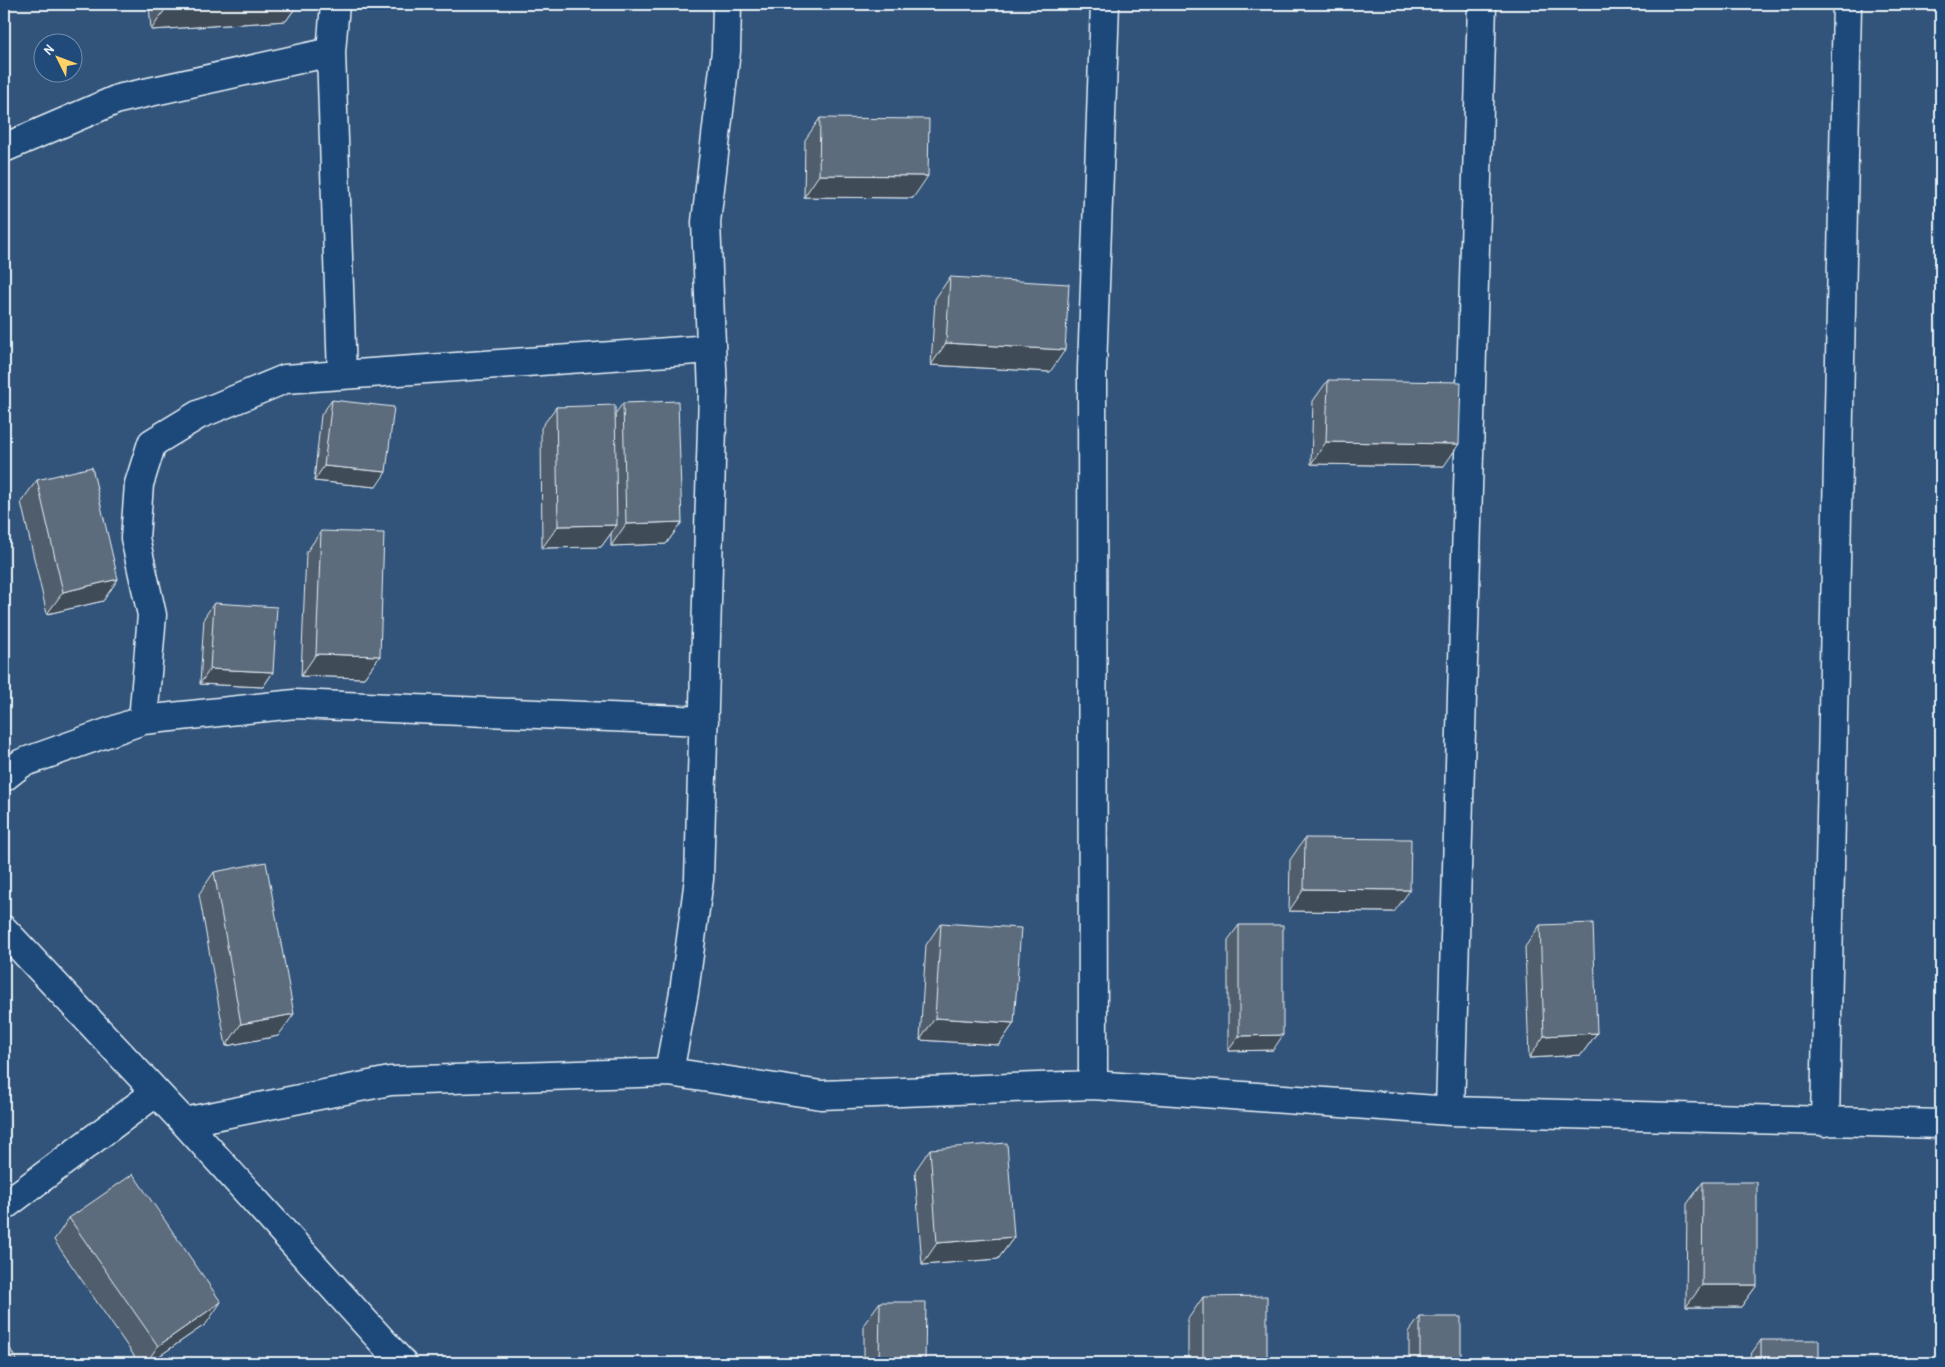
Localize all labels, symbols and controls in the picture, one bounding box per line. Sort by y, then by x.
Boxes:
north arrow [32,32,82,82]
text: N [38,39,58,58]

